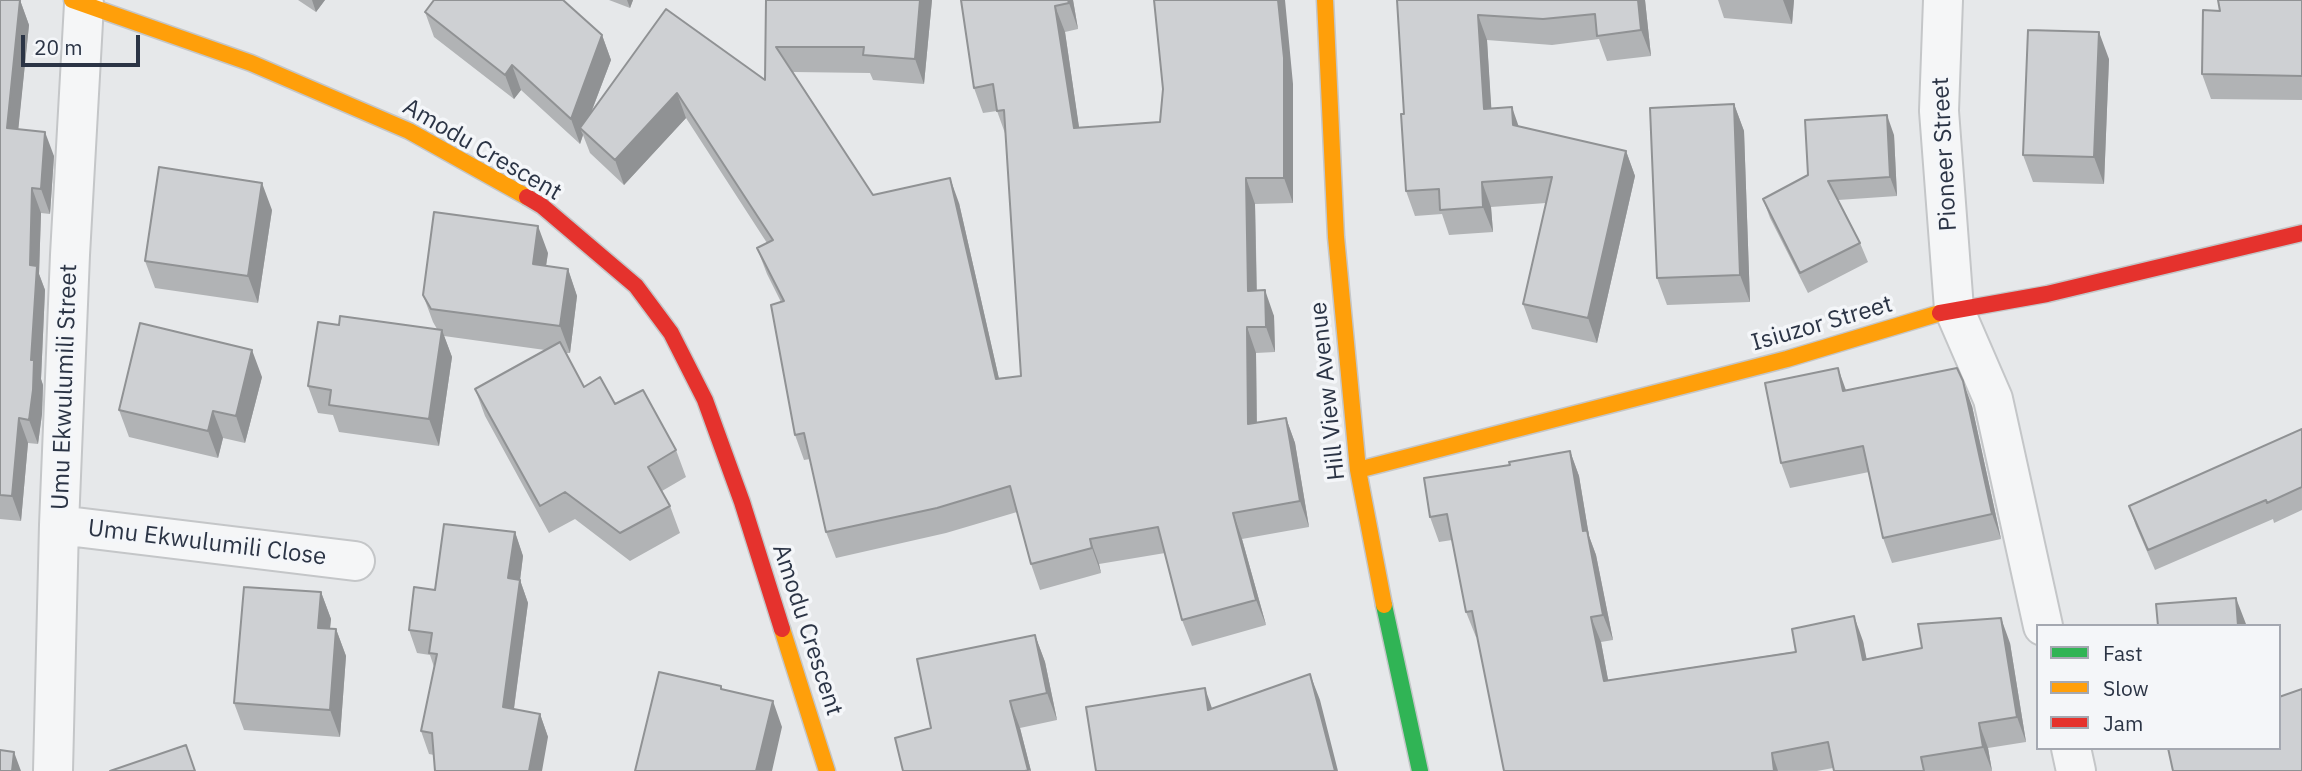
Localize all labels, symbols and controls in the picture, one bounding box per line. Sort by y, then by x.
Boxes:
scale bar [24,21,144,65]
text: 20 m [34,33,83,61]
street label: Pioneer Street [1927,76,1963,232]
street label: Amodu Crescent [397,93,567,207]
street label: Umu Ekwulumili Street [46,263,84,511]
street label: Isiuzor Street [1748,290,1896,358]
street label: Hill View Avenue [1304,300,1352,482]
street label: Umu Ekwulumili Close [86,514,328,572]
street label: Amodu Crescent [766,541,848,719]
legend [2036,624,2281,750]
text: Fast [2103,639,2143,667]
text: Slow [2103,674,2149,702]
text: Jam [2103,709,2143,737]

